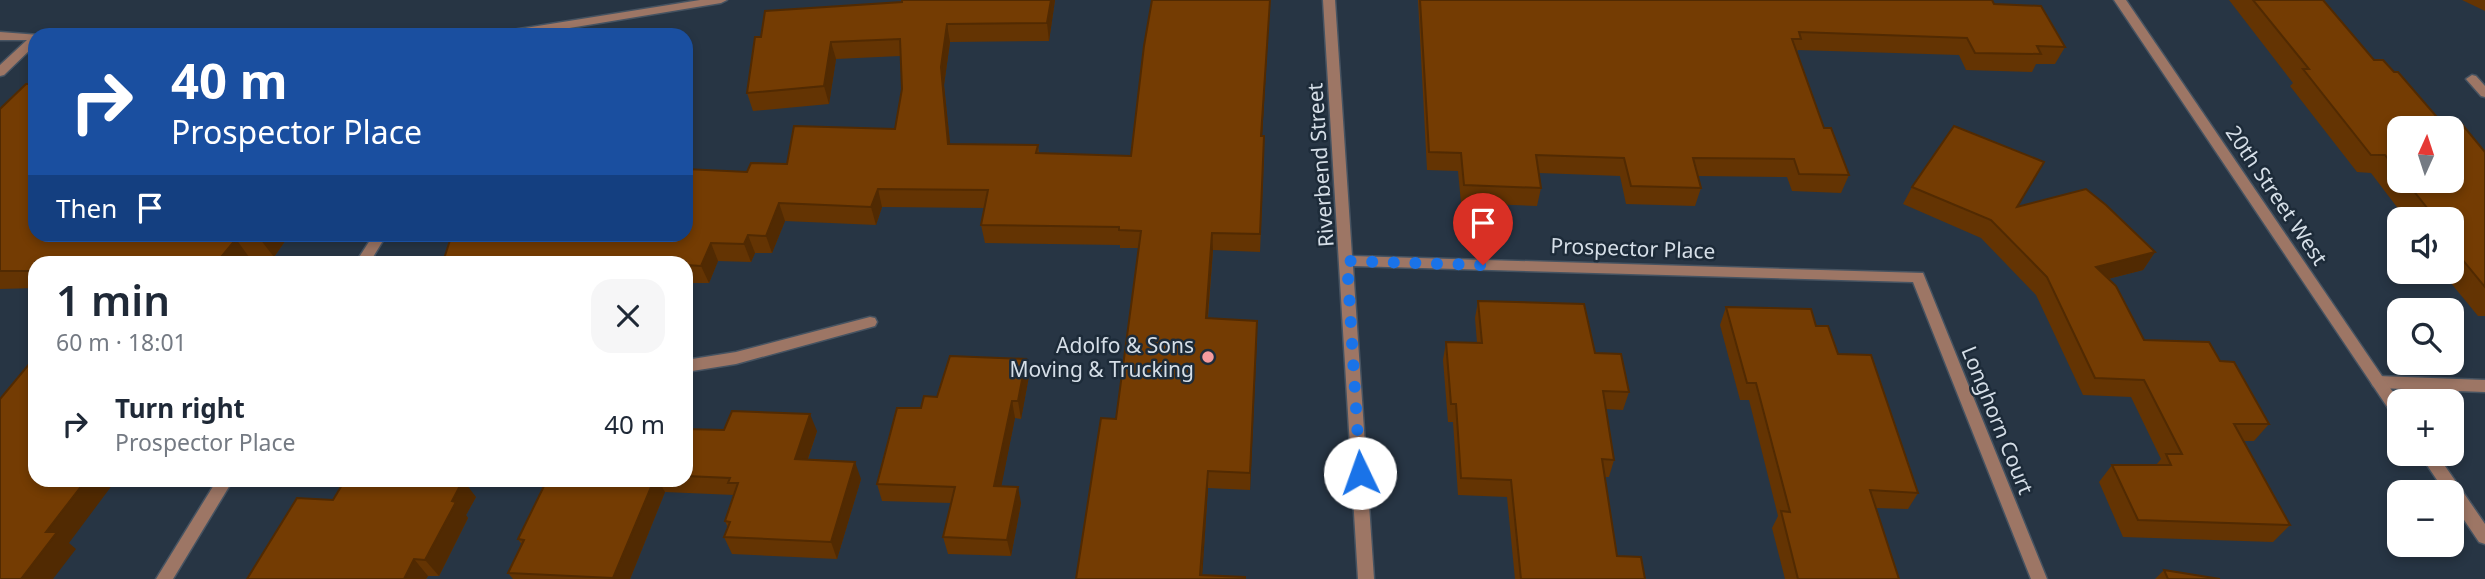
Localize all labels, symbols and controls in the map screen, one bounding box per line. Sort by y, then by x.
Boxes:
text: 40 m [171,47,288,113]
icon: right [56,56,147,147]
street label: Riverbend Street [1300,82,1340,248]
text: Prospector Place [171,110,422,153]
north arrow [2387,116,2464,192]
map controls [2387,116,2464,557]
street label: 20th Street West [2220,120,2334,271]
icon: arrive [131,189,169,227]
text: Then [56,190,117,226]
pin [1453,193,1513,265]
icon: arrive [1464,204,1502,242]
button: sound [2387,207,2464,284]
street label: Prospector Place [1550,231,1716,265]
text: 1 min [56,271,170,328]
button: close [591,279,665,353]
button: search [2387,298,2464,375]
text: 60 m · 18:01 [56,326,187,358]
place label: Adolfo & Sons Moving & Trucking [1010,331,1194,383]
street label: Longhorn Court [1955,342,2041,499]
marker: Adolfo & Sons Moving & Trucking [1200,349,1216,365]
button: + [2387,389,2464,466]
text: Turn right [115,390,245,426]
icon: right [56,405,94,443]
text: 40 m [604,406,665,442]
text: Prospector Place [115,426,296,458]
position arrow [1323,436,1397,510]
button: − [2387,480,2464,557]

